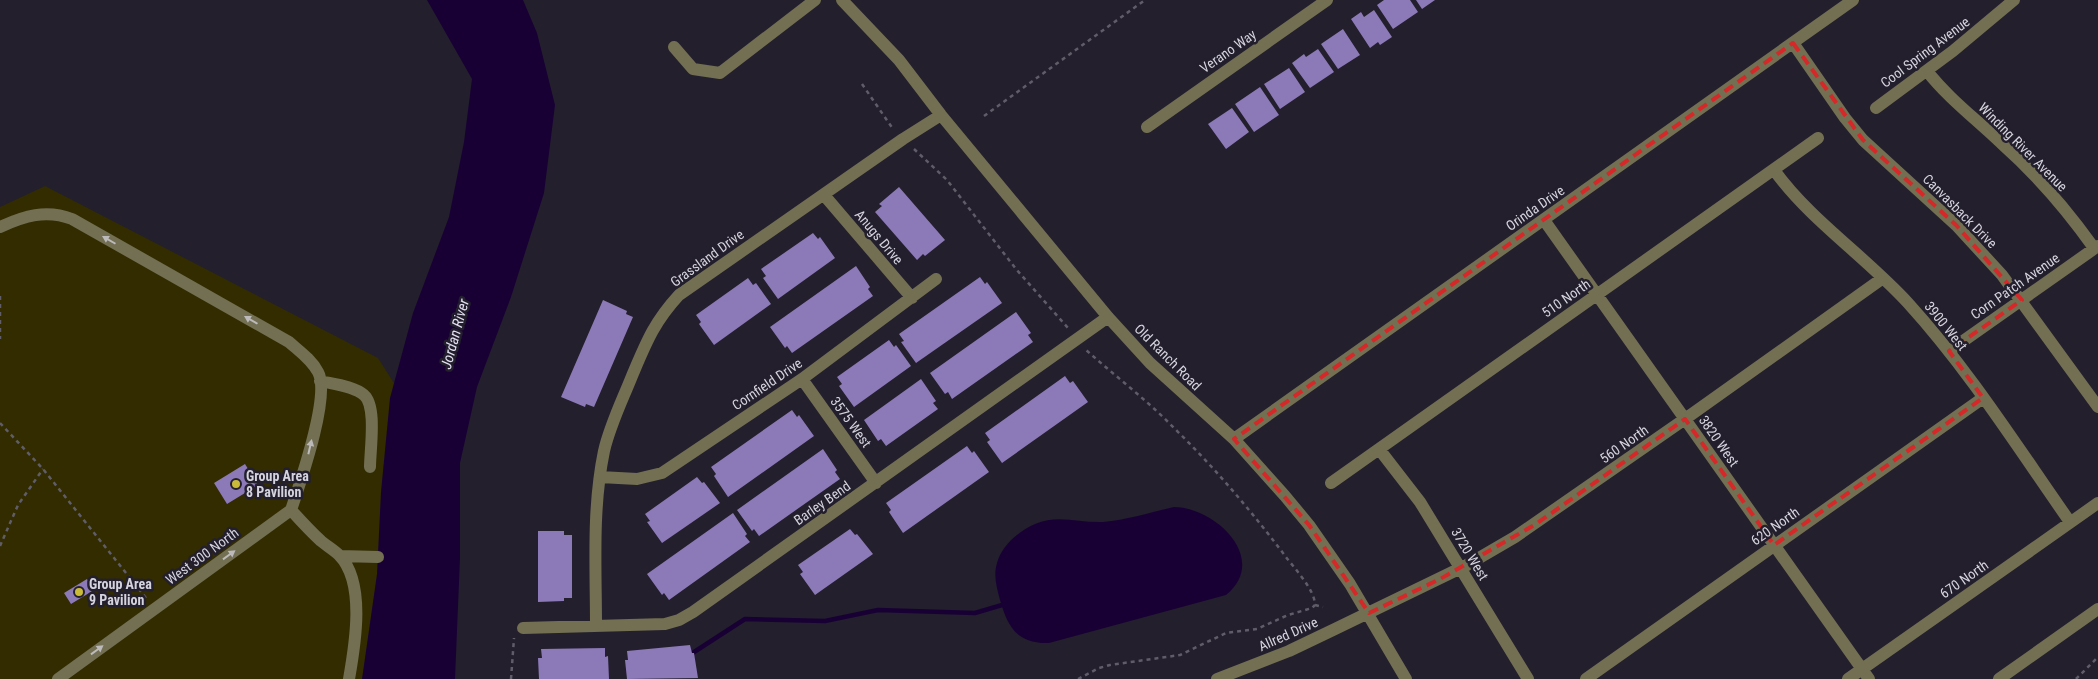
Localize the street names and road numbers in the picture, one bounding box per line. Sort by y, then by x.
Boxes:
street label: Cool Spring Avenue [1877,13,1973,91]
street label: Verano Way [1197,26,1259,76]
street label: Winding River Avenue [1975,99,2071,195]
street label: Canvasback Drive [1920,171,2001,252]
street label: Orinda Drive [1503,182,1568,234]
street label: Anugs Drive [852,207,907,268]
street label: Grassland Drive [667,226,747,290]
street label: Corn Patch Avenue [1968,249,2063,323]
street label: 510 North [1539,276,1593,320]
street label: 3900 West [1921,298,1971,354]
street label: Old Ranch Road [1131,320,1205,394]
street label: Cornfield Drive [729,355,805,413]
street label: 3575 West [827,394,875,450]
street label: 3820 West [1696,412,1742,470]
street label: 560 North [1597,422,1651,466]
street label: Barley Bend [791,478,853,528]
street label: 620 North [1748,504,1802,548]
street label: West 300 North [163,524,241,588]
street label: 3720 West [1448,525,1492,583]
street label: 670 North [1937,557,1991,601]
street label: Allred Drive [1256,614,1321,654]

